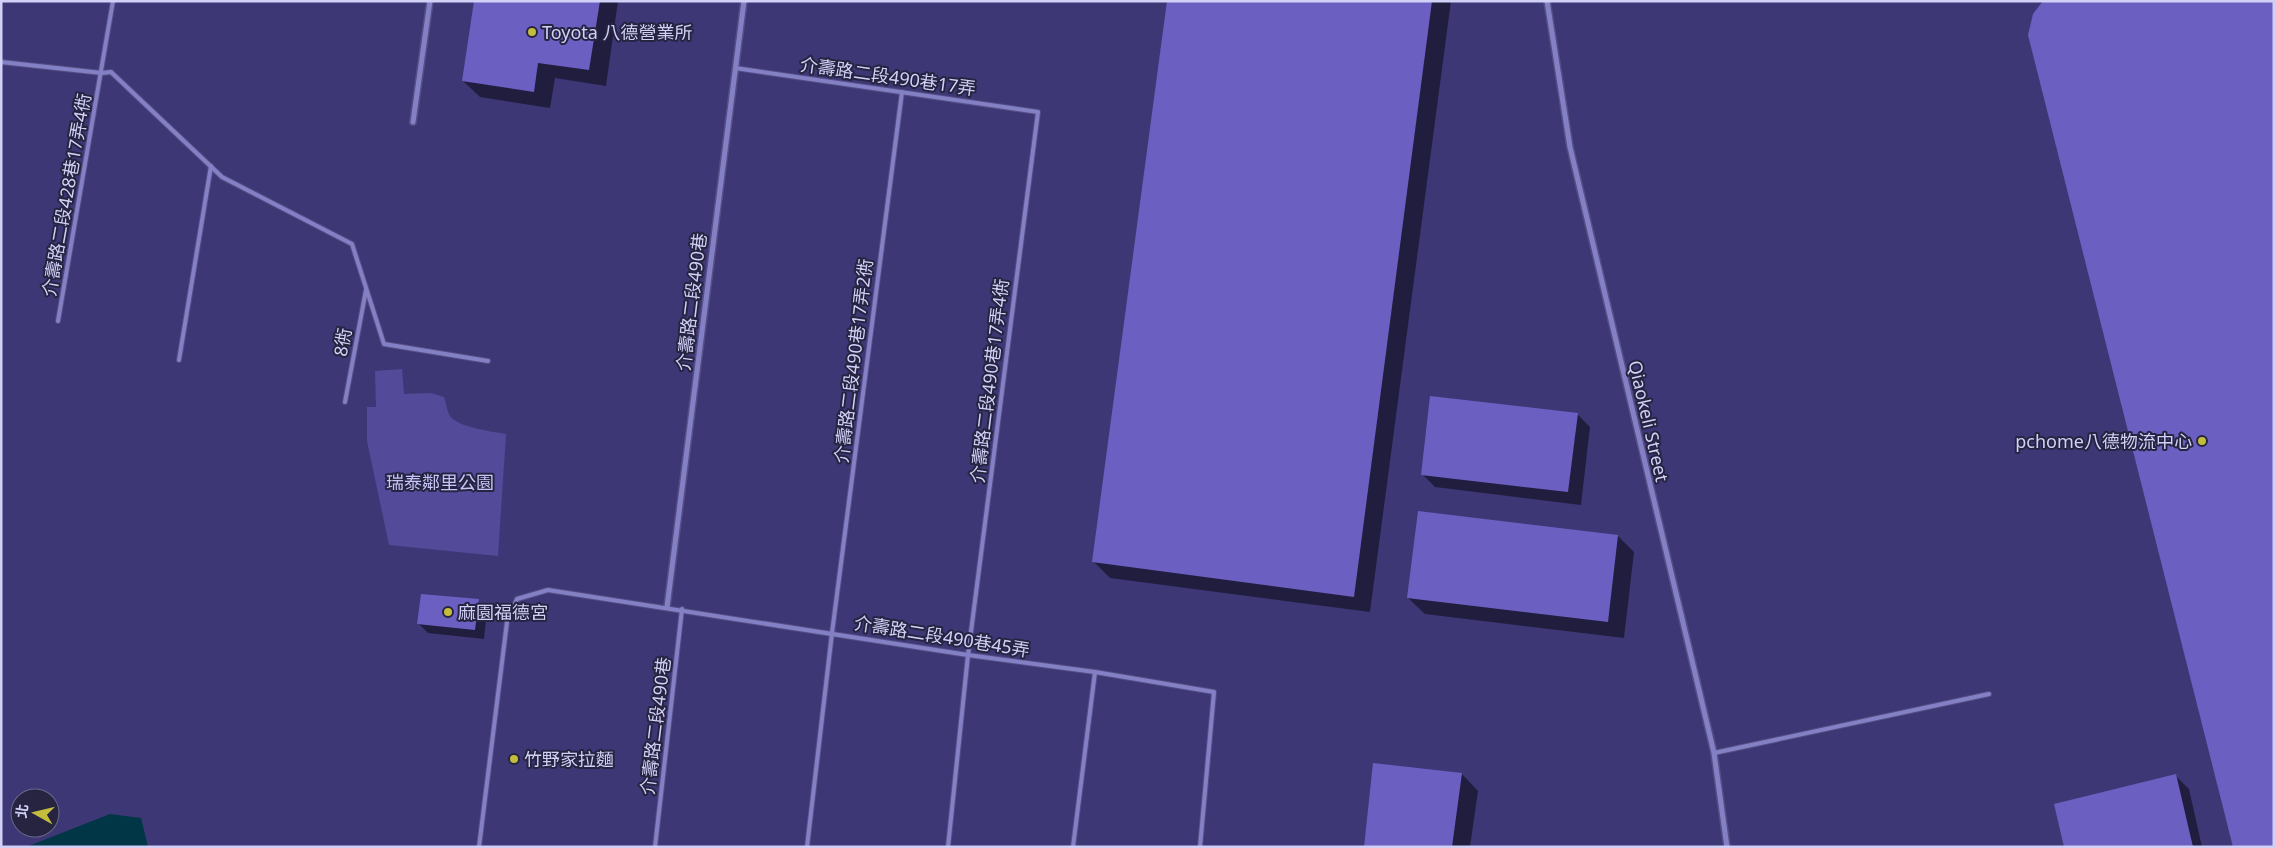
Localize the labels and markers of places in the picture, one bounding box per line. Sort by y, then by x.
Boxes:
place label: Toyota 八德營業所 [542,20,693,44]
marker: Toyota 八德營業所 [526,26,538,38]
place label: pchome八德物流中心 [2015,429,2192,453]
marker: pchome八德物流中心 [2196,435,2208,447]
place label: 麻園福德宮 [458,600,548,624]
marker: 麻園福德宮 [442,606,454,618]
place label: 竹野家拉麵 [524,747,614,771]
marker: 竹野家拉麵 [508,753,520,765]

